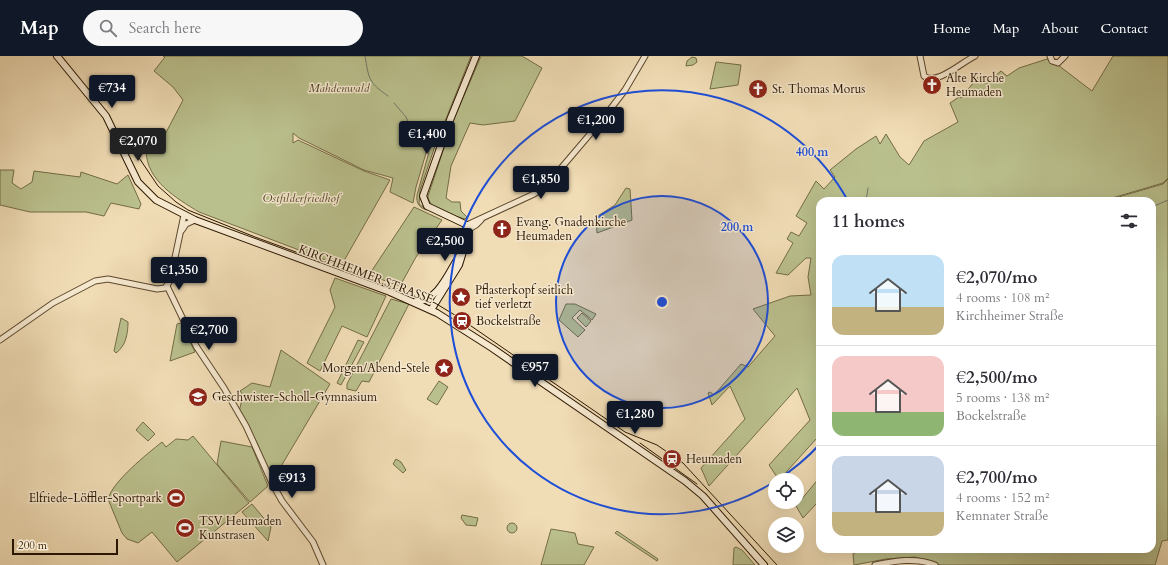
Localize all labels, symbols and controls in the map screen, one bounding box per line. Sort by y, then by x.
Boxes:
search box [83,10,363,46]
text: Map [20,15,59,41]
icon: search [97,17,119,39]
text: Search here [129,18,201,38]
text: Home [933,19,971,38]
text: Map [993,19,1019,38]
text: About [1041,19,1078,38]
text: Contact [1100,19,1148,38]
place label: Alte Kirche Heumaden [946,70,1004,100]
church icon: Alte Kirche Heumaden [921,74,943,96]
pin: €734 [88,75,136,109]
church icon: St. Thomas Morus [747,78,769,100]
text: €734 [98,79,126,97]
park label: Mahdenwald [308,80,371,96]
place label: St. Thomas Morus [772,81,865,97]
pin: €1,200 [563,107,629,141]
text: €1,200 [577,111,615,129]
pin: €1,400 [394,121,460,155]
text: €1,400 [408,125,446,143]
pin: €2,070 [105,128,171,162]
text: €2,070 [119,132,157,150]
text: 400 m [796,144,829,160]
pin: €1,850 [508,166,574,200]
text: €1,850 [522,170,560,188]
park label: Ostfilderfriedhof [262,190,342,206]
text: 11 homes [832,210,905,233]
icon: filters [1118,210,1140,232]
place label: Evang. Gnadenkirche Heumaden [516,214,626,244]
church icon: Evang. Gnadenkirche Heumaden [491,218,513,240]
text: 200 m [721,219,754,235]
pin: €2,500 [412,228,478,262]
text: €2,500 [426,232,464,250]
street label: KIRCHHEIMER STRASSE [296,241,436,307]
pin: €1,350 [146,257,212,291]
text: €1,350 [160,261,198,279]
text: €2,070/mo [956,266,1038,289]
icon: home [864,271,912,319]
place label: Pflasterkopf seitlich tief verletzt [475,282,573,312]
place icon: Pflasterkopf seitlich tief verletzt [450,286,472,308]
text: 4 rooms · 108 m² [956,289,1049,307]
centre of rings [655,295,669,309]
text: Kirchheimer Straße [956,307,1064,325]
station icon: Bockelstraße [451,310,473,332]
place label: Bockelstraße [476,313,541,329]
pin: €2,700 [176,317,242,351]
text: €2,700 [190,321,228,339]
pin: €957 [511,354,559,388]
place icon: Morgen/Abend-Stele [433,357,455,379]
text: €957 [521,358,549,376]
place label: Morgen/Abend-Stele [322,360,430,376]
text: €2,500/mo [956,366,1038,389]
icon: home [864,372,912,420]
school or university icon: Geschwister-Scholl-Gymnasium [187,386,209,408]
place label: Geschwister-Scholl-Gymnasium [212,389,378,405]
text: 5 rooms · 138 m² [956,389,1049,407]
pin: €1,280 [602,401,668,435]
text: €1,280 [616,405,654,423]
text: Bockelstraße [956,407,1026,425]
station icon: Heumaden [661,448,683,470]
place label: Heumaden [686,451,742,467]
pin: €913 [268,465,316,499]
text: €2,700/mo [956,466,1038,489]
text: €913 [278,469,306,487]
icon: home [864,472,912,520]
map controls [768,473,804,553]
button: locate [768,473,804,509]
sports icon: Elfriede-Löffler-Sportpark [165,487,187,509]
text: 4 rooms · 152 m² [956,489,1049,507]
place label: Elfriede-Löffler-Sportpark [29,490,163,506]
text: Kemnater Straße [956,507,1048,525]
place label: TSV Heumaden Kunstrasen [199,513,282,543]
sports icon: TSV Heumaden Kunstrasen [174,517,196,539]
button: layers [768,517,804,553]
scale bar [12,537,118,556]
text: 200 m [18,538,47,553]

